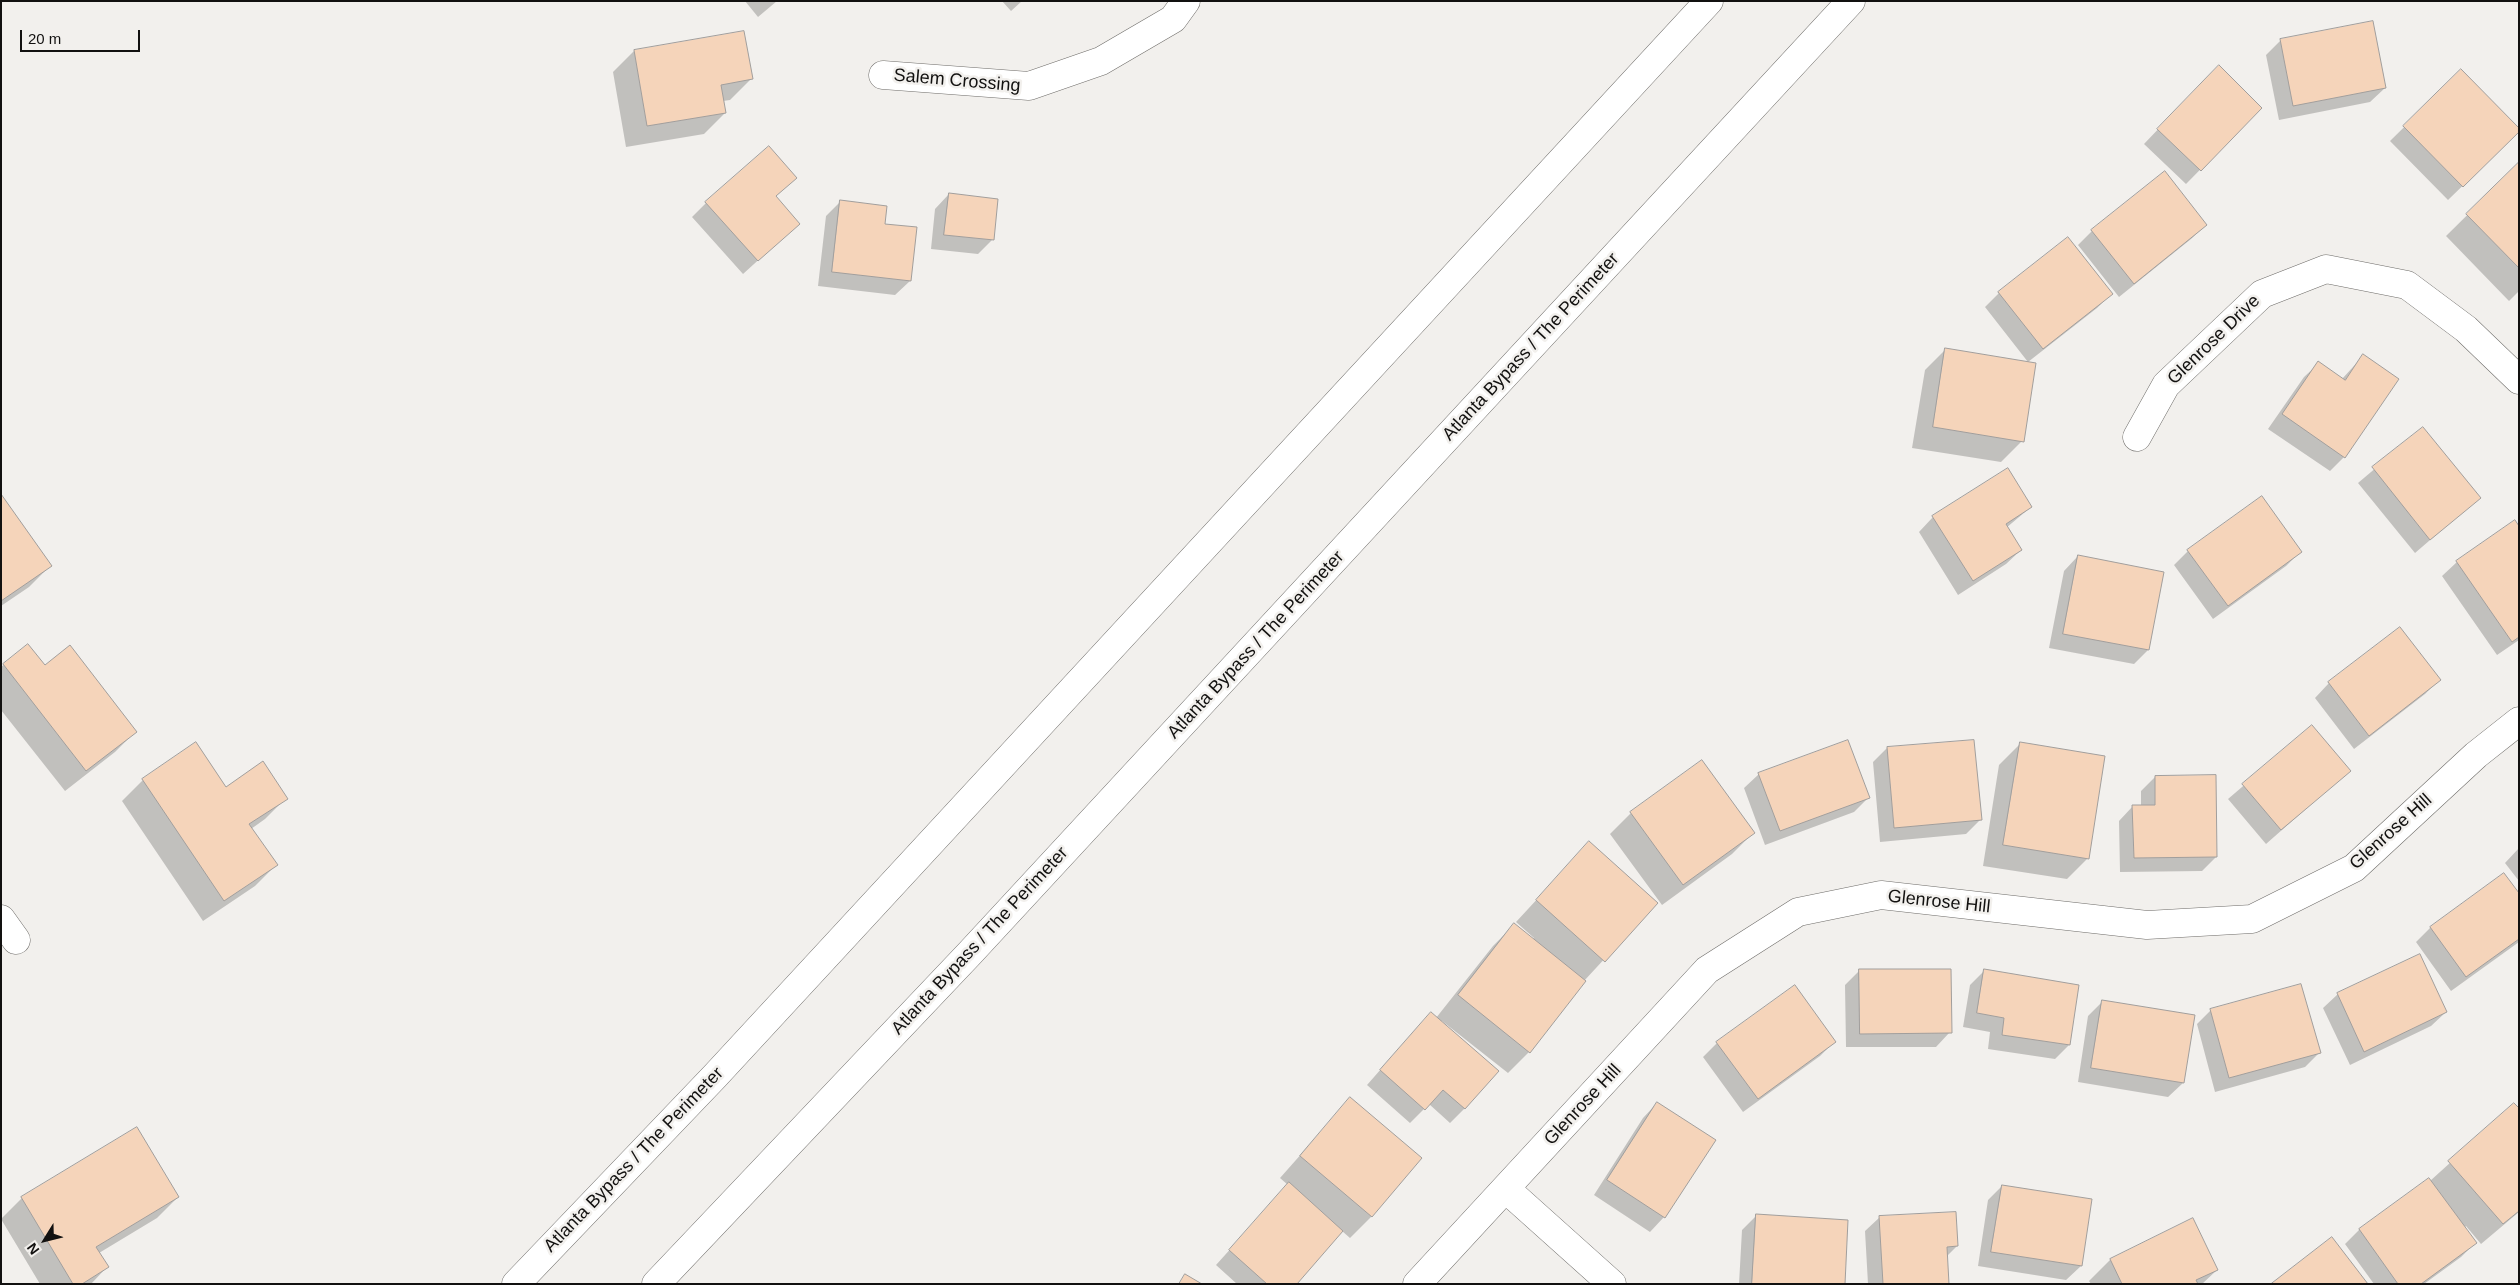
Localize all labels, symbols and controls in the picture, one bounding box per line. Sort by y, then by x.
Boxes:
scale bar [22,20,142,52]
text: 20 m [28,30,61,47]
street label: Salem Crossing [893,65,1021,97]
street label: Atlanta Bypass / The Perimeter [1438,249,1624,445]
street label: Glenrose Drive [2163,291,2265,389]
street label: Atlanta Bypass / The Perimeter [1163,547,1349,743]
street label: Glenrose Hill [2345,790,2437,874]
street label: Atlanta Bypass / The Perimeter [887,843,1073,1039]
street label: Glenrose Hill [1887,886,1991,918]
street label: Glenrose Hill [1540,1060,1626,1150]
street label: Atlanta Bypass / The Perimeter [540,1063,728,1257]
north arrow [20,1215,70,1265]
text: N [23,1240,42,1258]

